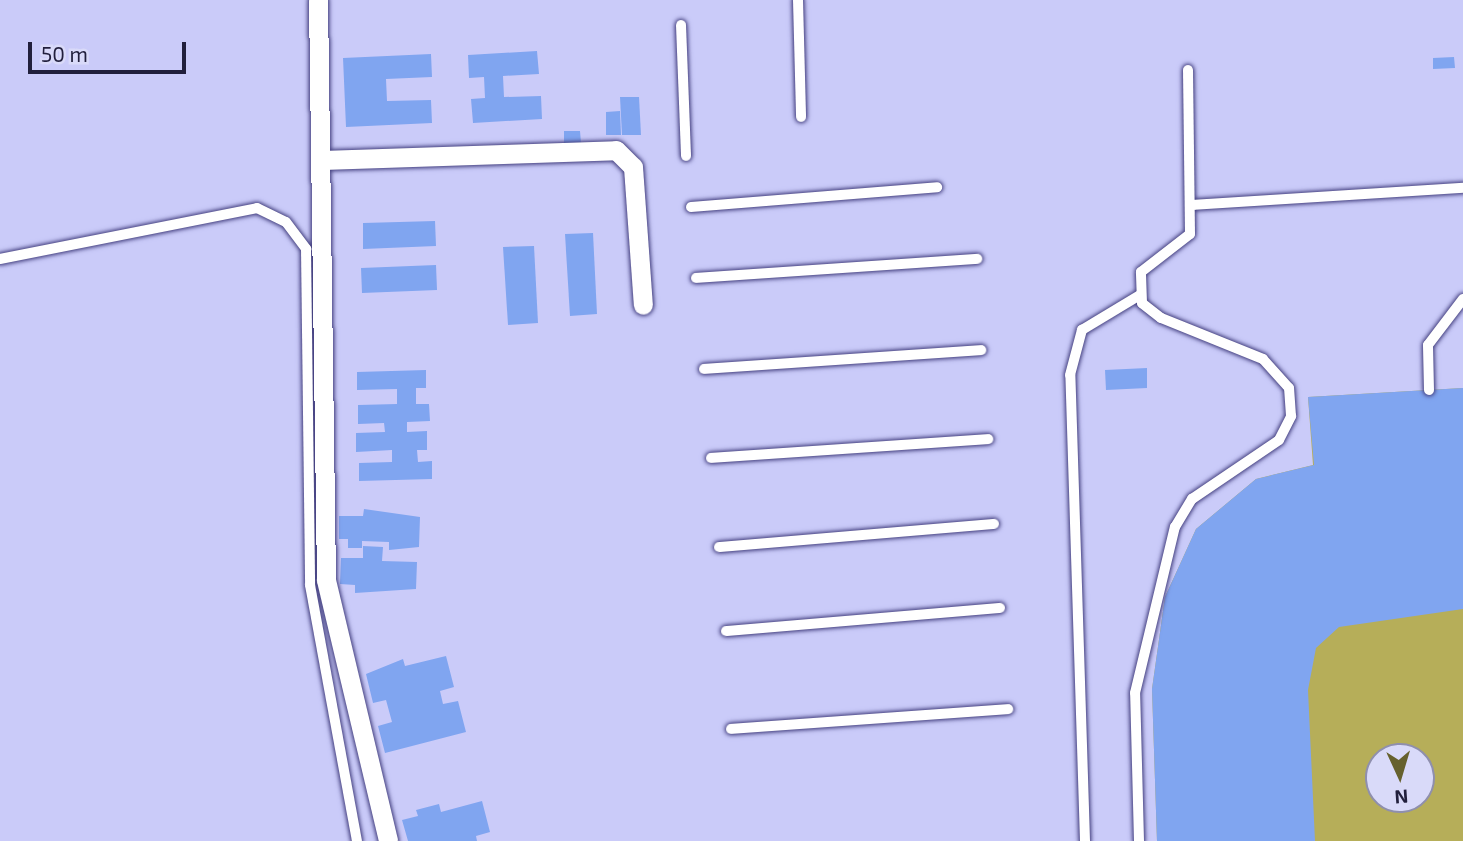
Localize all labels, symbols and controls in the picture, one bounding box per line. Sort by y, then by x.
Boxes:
scale bar [32,28,189,72]
text: 50 m [41,41,88,66]
north arrow [1365,743,1435,813]
text: N [1394,786,1409,809]

